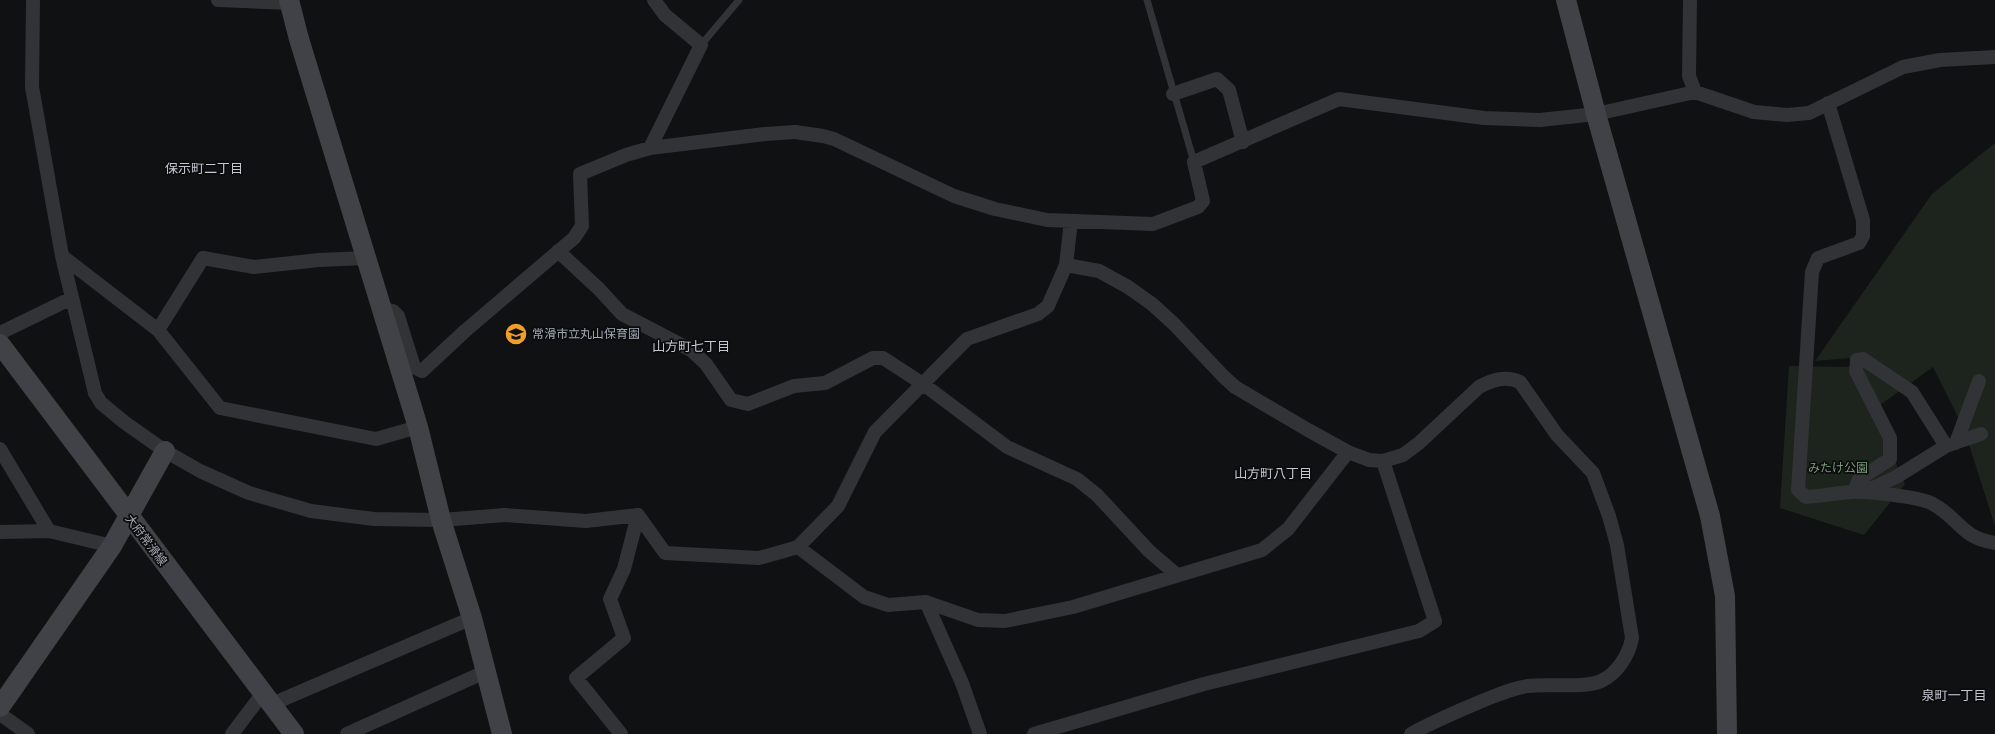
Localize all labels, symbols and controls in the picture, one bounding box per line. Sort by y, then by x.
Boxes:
district label: 保示町二丁目 [165,161,243,176]
school or university icon: 常滑市立丸山保育園 [503,321,529,347]
place label: 常滑市立丸山保育園 [532,327,640,341]
district label: 山方町七丁目 [652,339,730,354]
park label: みたけ公園 [1808,461,1868,475]
district label: 山方町八丁目 [1234,466,1312,481]
street label: 大府常滑線 [122,512,170,568]
district label: 泉町一丁目 [1921,688,1987,703]

